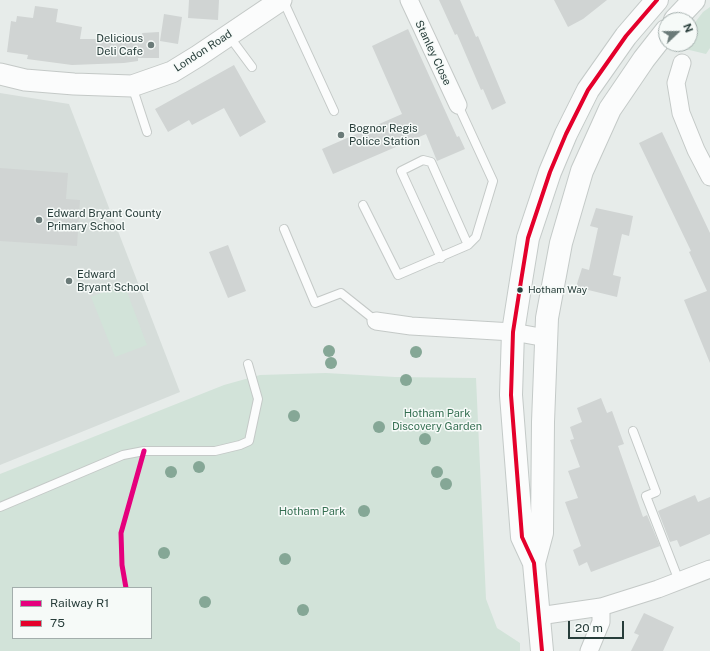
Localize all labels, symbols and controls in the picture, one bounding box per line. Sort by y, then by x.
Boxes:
north arrow [658,12,698,52]
street label: Stanley Close [412,18,454,88]
text: N [681,22,695,34]
street label: London Road [171,27,235,75]
place label: Delicious Deli Cafe [96,32,143,58]
marker: Delicious Deli Cafe [146,40,156,50]
place label: Bognor Regis Police Station [349,122,420,148]
marker: Bognor Regis Police Station [336,130,346,140]
place label: Edward Bryant County Primary School [47,207,162,233]
marker: Edward Bryant County Primary School [34,215,44,225]
place label: Edward Bryant School [77,268,149,294]
marker: Edward Bryant School [64,276,74,286]
place label: Hotham Way [528,284,587,296]
marker: Hotham Way [515,285,525,295]
park label: Hotham Park Discovery Garden [392,407,482,433]
park label: Hotham Park [279,505,345,519]
legend [12,587,152,639]
text: Railway R1 [50,596,109,610]
scale bar [570,613,626,639]
text: 75 [50,616,65,630]
text: 20 m [575,621,603,635]

